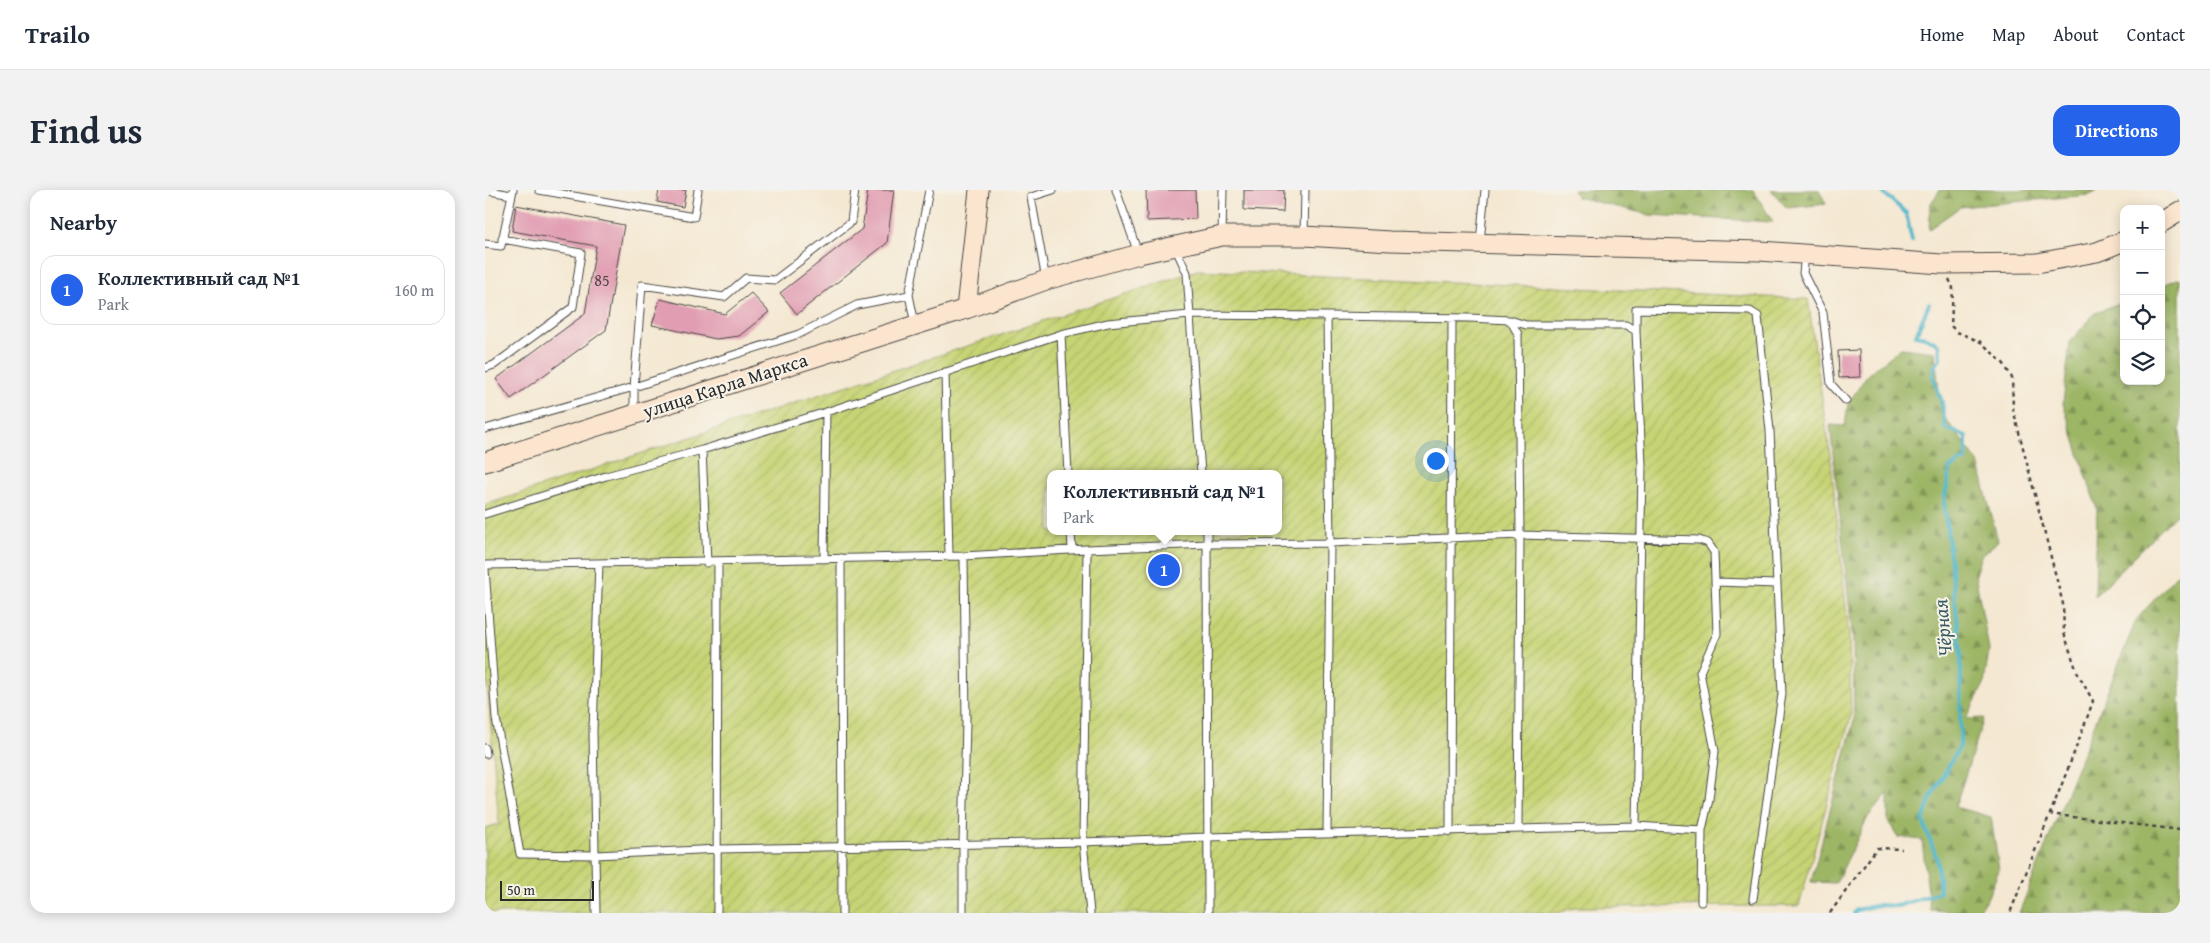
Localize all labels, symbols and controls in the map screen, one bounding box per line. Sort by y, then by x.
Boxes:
text: Trailo [25,17,90,52]
text: Home [1920,21,1964,48]
text: Map [1992,21,2025,48]
text: About [2053,21,2099,48]
text: Contact [2127,21,2185,48]
text: Find us [30,105,143,156]
button: Directions [2053,105,2180,156]
map controls [2120,205,2165,385]
button: + [2120,205,2165,250]
text: Nearby [50,207,117,238]
button: − [2120,250,2165,295]
text: Коллективный сад №1 [98,264,301,292]
house number: 85 [594,268,610,292]
text: 1 [63,278,71,302]
text: 160 m [394,278,434,302]
text: Park [98,292,129,316]
button: locate [2120,295,2165,340]
button: layers [2120,340,2165,385]
street label: улица Карла Маркса [638,345,811,425]
your location [1423,448,1449,474]
popup [1047,470,1282,535]
text: Коллективный сад №1 [1063,477,1266,505]
text: Park [1063,505,1094,529]
pin: 1 [1148,551,1180,589]
water label: Чёрная [1925,598,1959,658]
scale bar [500,878,594,901]
text: 50 m [507,880,535,900]

